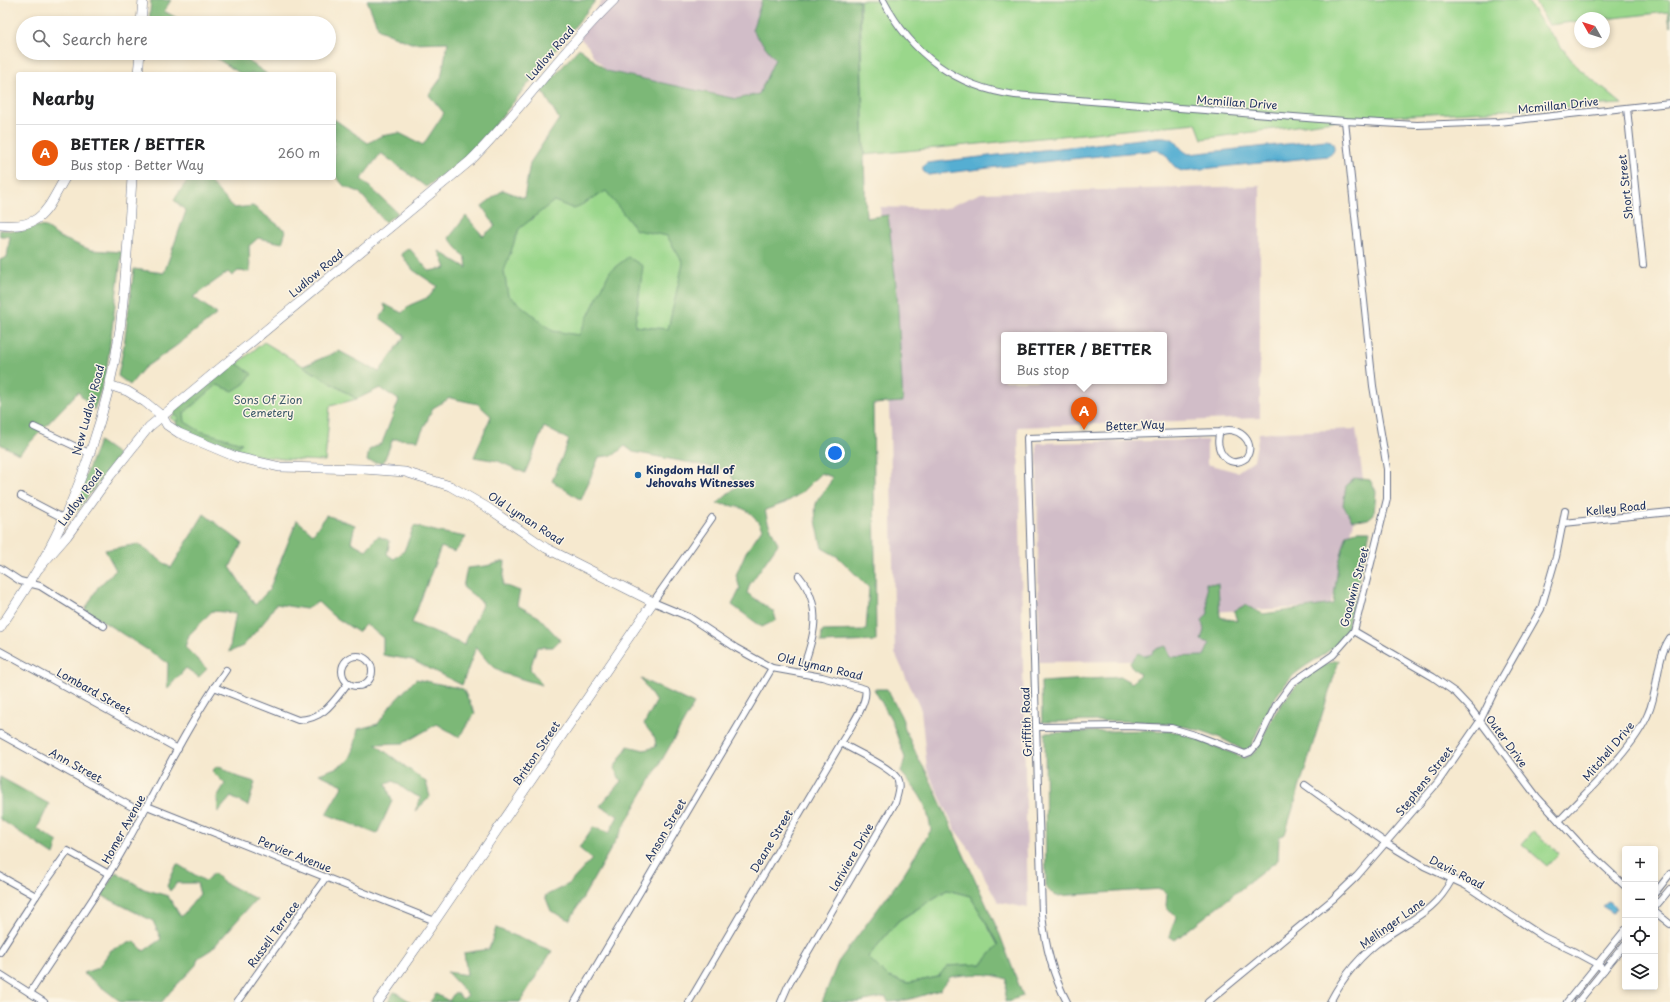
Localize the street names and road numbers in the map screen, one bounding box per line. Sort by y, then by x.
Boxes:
street label: Ludlow Road [522,22,578,84]
street label: Mcmillan Drive [1196,91,1278,113]
street label: Mcmillan Drive [1517,92,1599,118]
street label: Short Street [1613,153,1637,220]
street label: Ludlow Road [285,245,347,301]
street label: New Ludlow Road [68,363,108,457]
street label: Better Way [1105,415,1165,435]
street label: Ludlow Road [54,465,106,529]
street label: Old Lyman Road [485,487,567,549]
street label: Kelley Road [1585,496,1647,520]
street label: Goodwin Street [1335,545,1373,629]
street label: Old Lyman Road [776,648,864,684]
street label: Lombard Street [54,664,135,719]
street label: Griffith Road [1016,687,1036,757]
street label: Outer Drive [1482,711,1532,771]
street label: Britton Street [508,717,564,789]
street label: Mitchell Drive [1578,717,1638,784]
street label: Stephens Street [1391,742,1457,820]
street label: Ann Street [46,743,106,787]
street label: Homer Avenue [97,791,149,867]
street label: Anson Street [640,795,690,865]
street label: Deane Street [745,806,797,876]
street label: Lariviere Drive [825,819,878,894]
street label: Pervier Avenue [256,831,334,877]
street label: Davis Road [1427,851,1487,893]
street label: Mellinger Lane [1356,893,1428,953]
street label: Russell Terrace [243,897,303,971]

